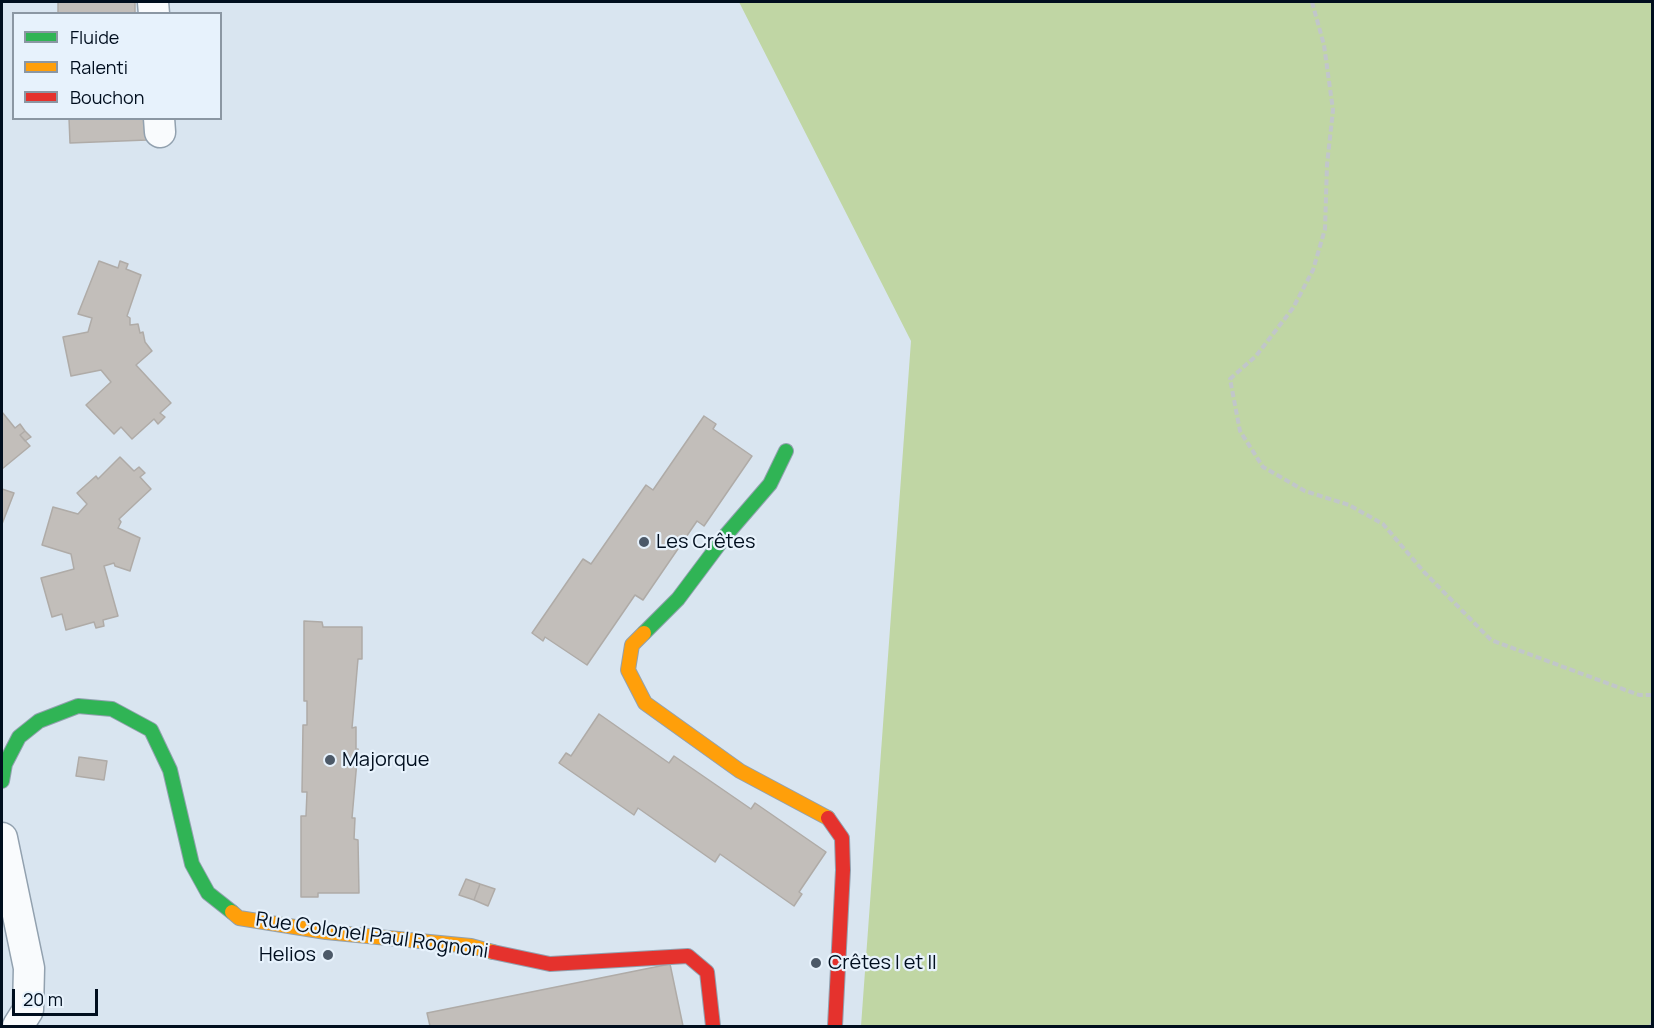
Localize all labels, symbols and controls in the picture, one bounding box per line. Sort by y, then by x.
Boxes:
legend [12,12,222,120]
text: Fluide [70,25,119,49]
text: Ralenti [70,55,128,79]
text: Bouchon [70,85,144,109]
place label: Les Crêtes [656,530,755,554]
marker: Les Crêtes [637,535,651,549]
place label: Majorque [342,748,429,772]
marker: Majorque [323,753,337,767]
street label: Rue Colonel Paul Rognoni [254,908,490,964]
place label: Helios [259,943,316,967]
marker: Helios [321,948,335,962]
place label: Crêtes I et II [828,951,937,975]
marker: Crêtes I et II [809,956,823,970]
scale bar [15,977,100,1015]
text: 20 m [23,987,63,1011]

